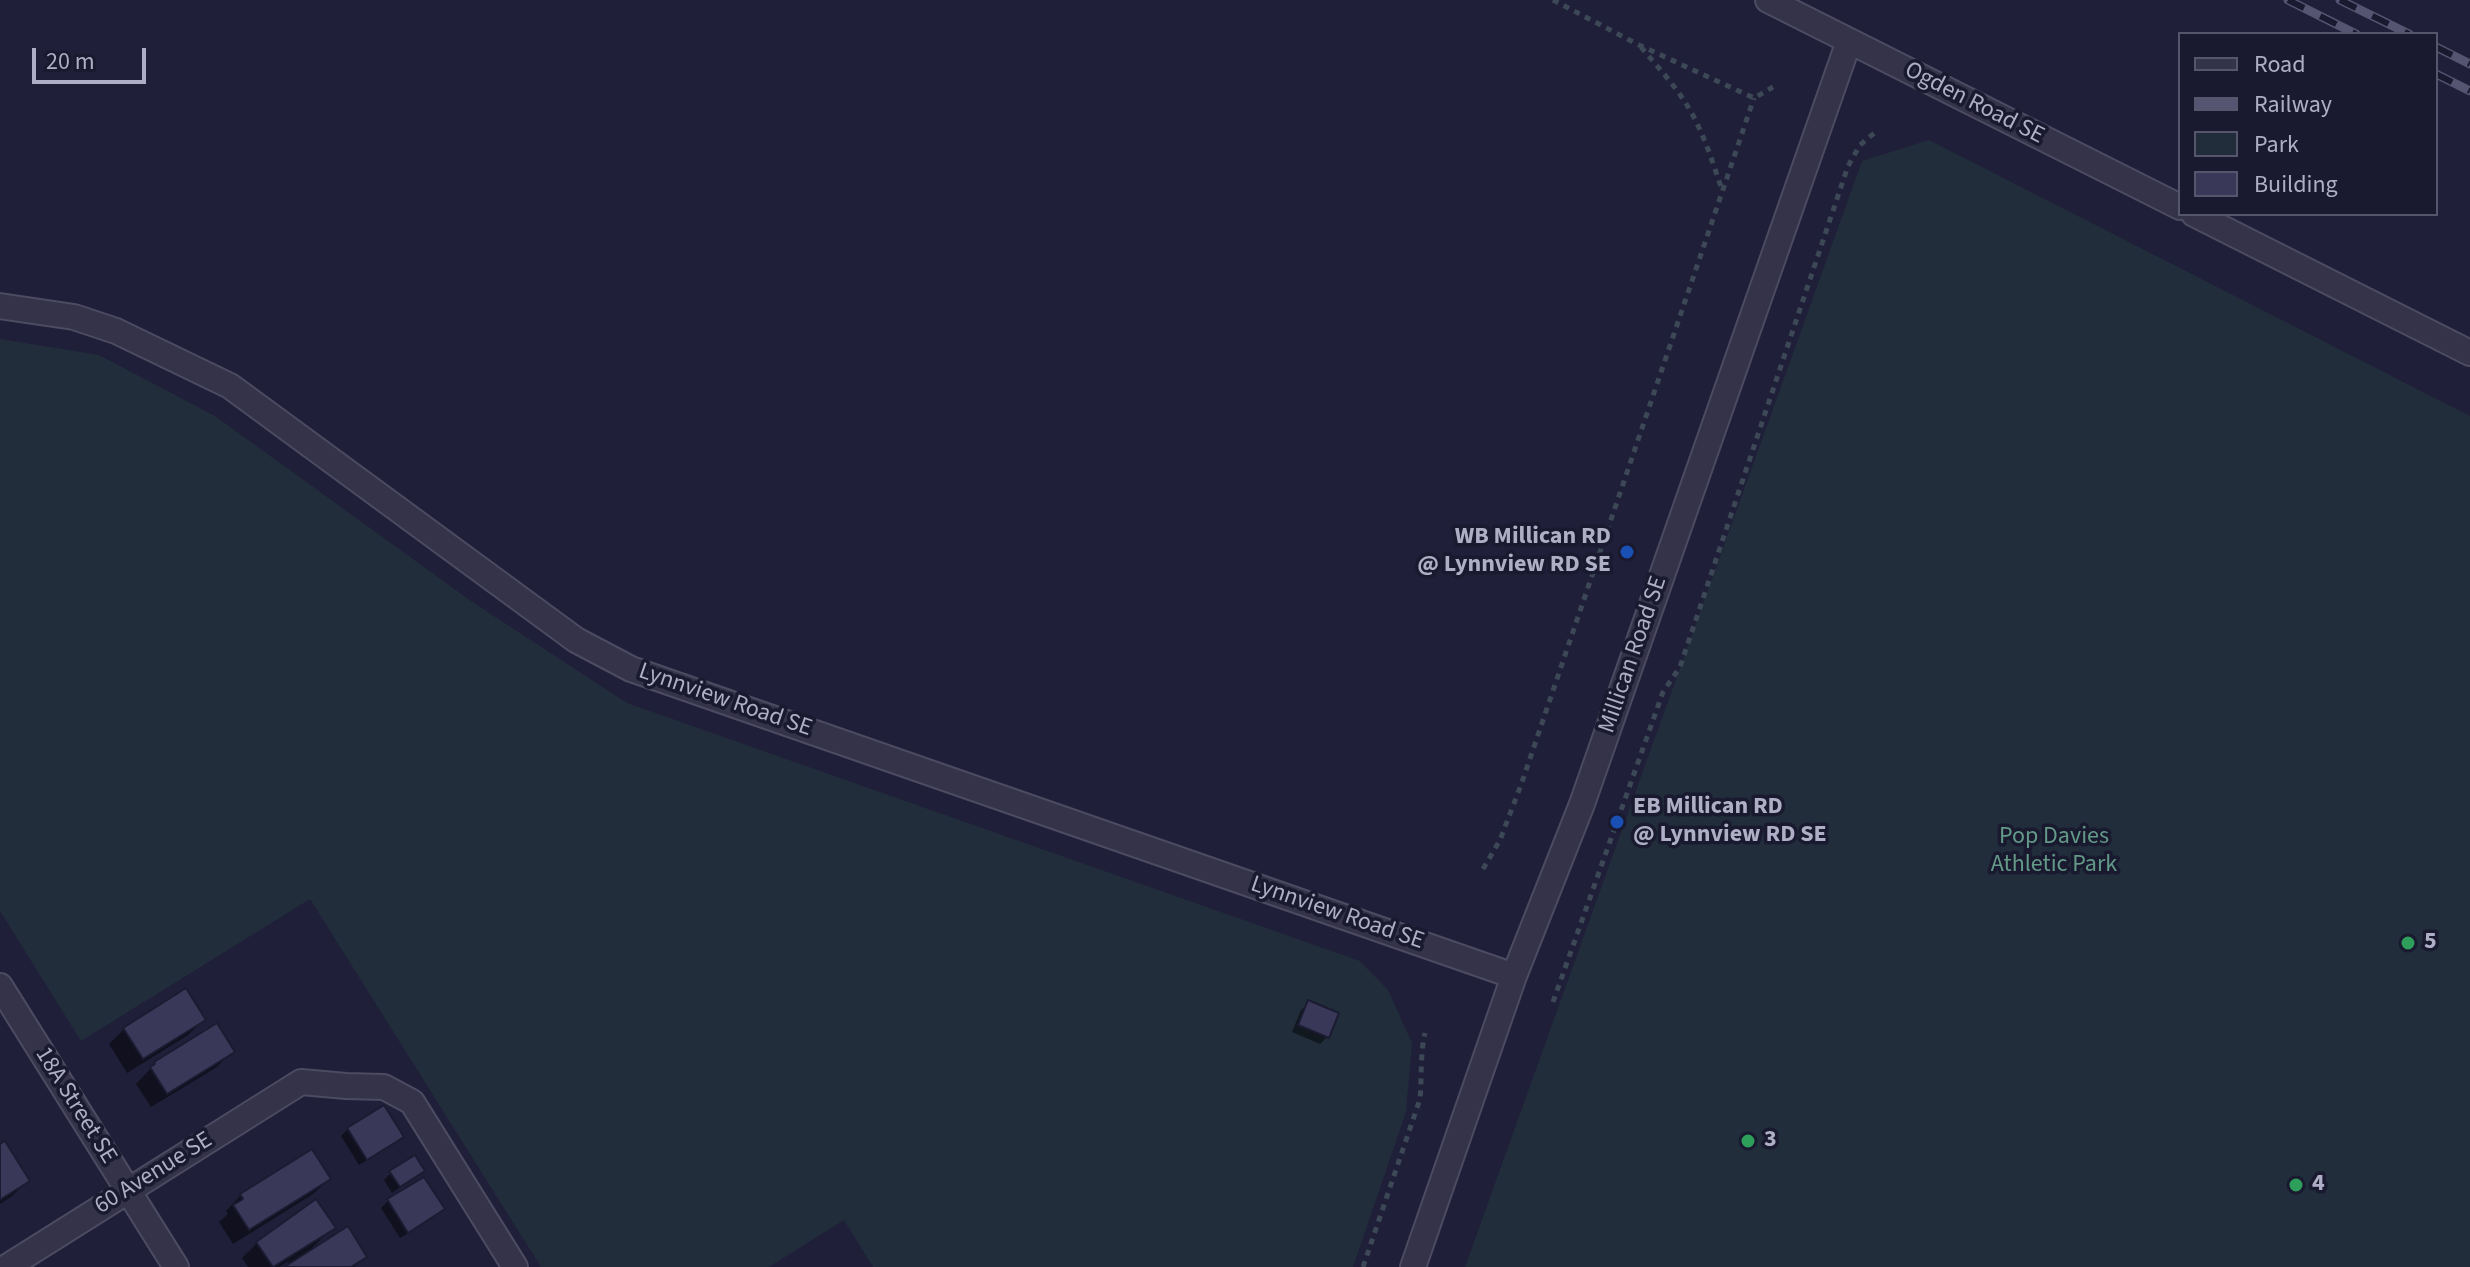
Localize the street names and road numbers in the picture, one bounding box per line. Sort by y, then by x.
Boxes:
street label: Ogden Road SE [1899,57,2049,151]
street label: Millican Road SE [1594,573,1674,737]
street label: Lynnview Road SE [635,658,815,744]
street label: Lynnview Road SE [1247,871,1427,957]
street label: 18A Street SE [28,1042,122,1170]
street label: 60 Avenue SE [90,1127,218,1221]

